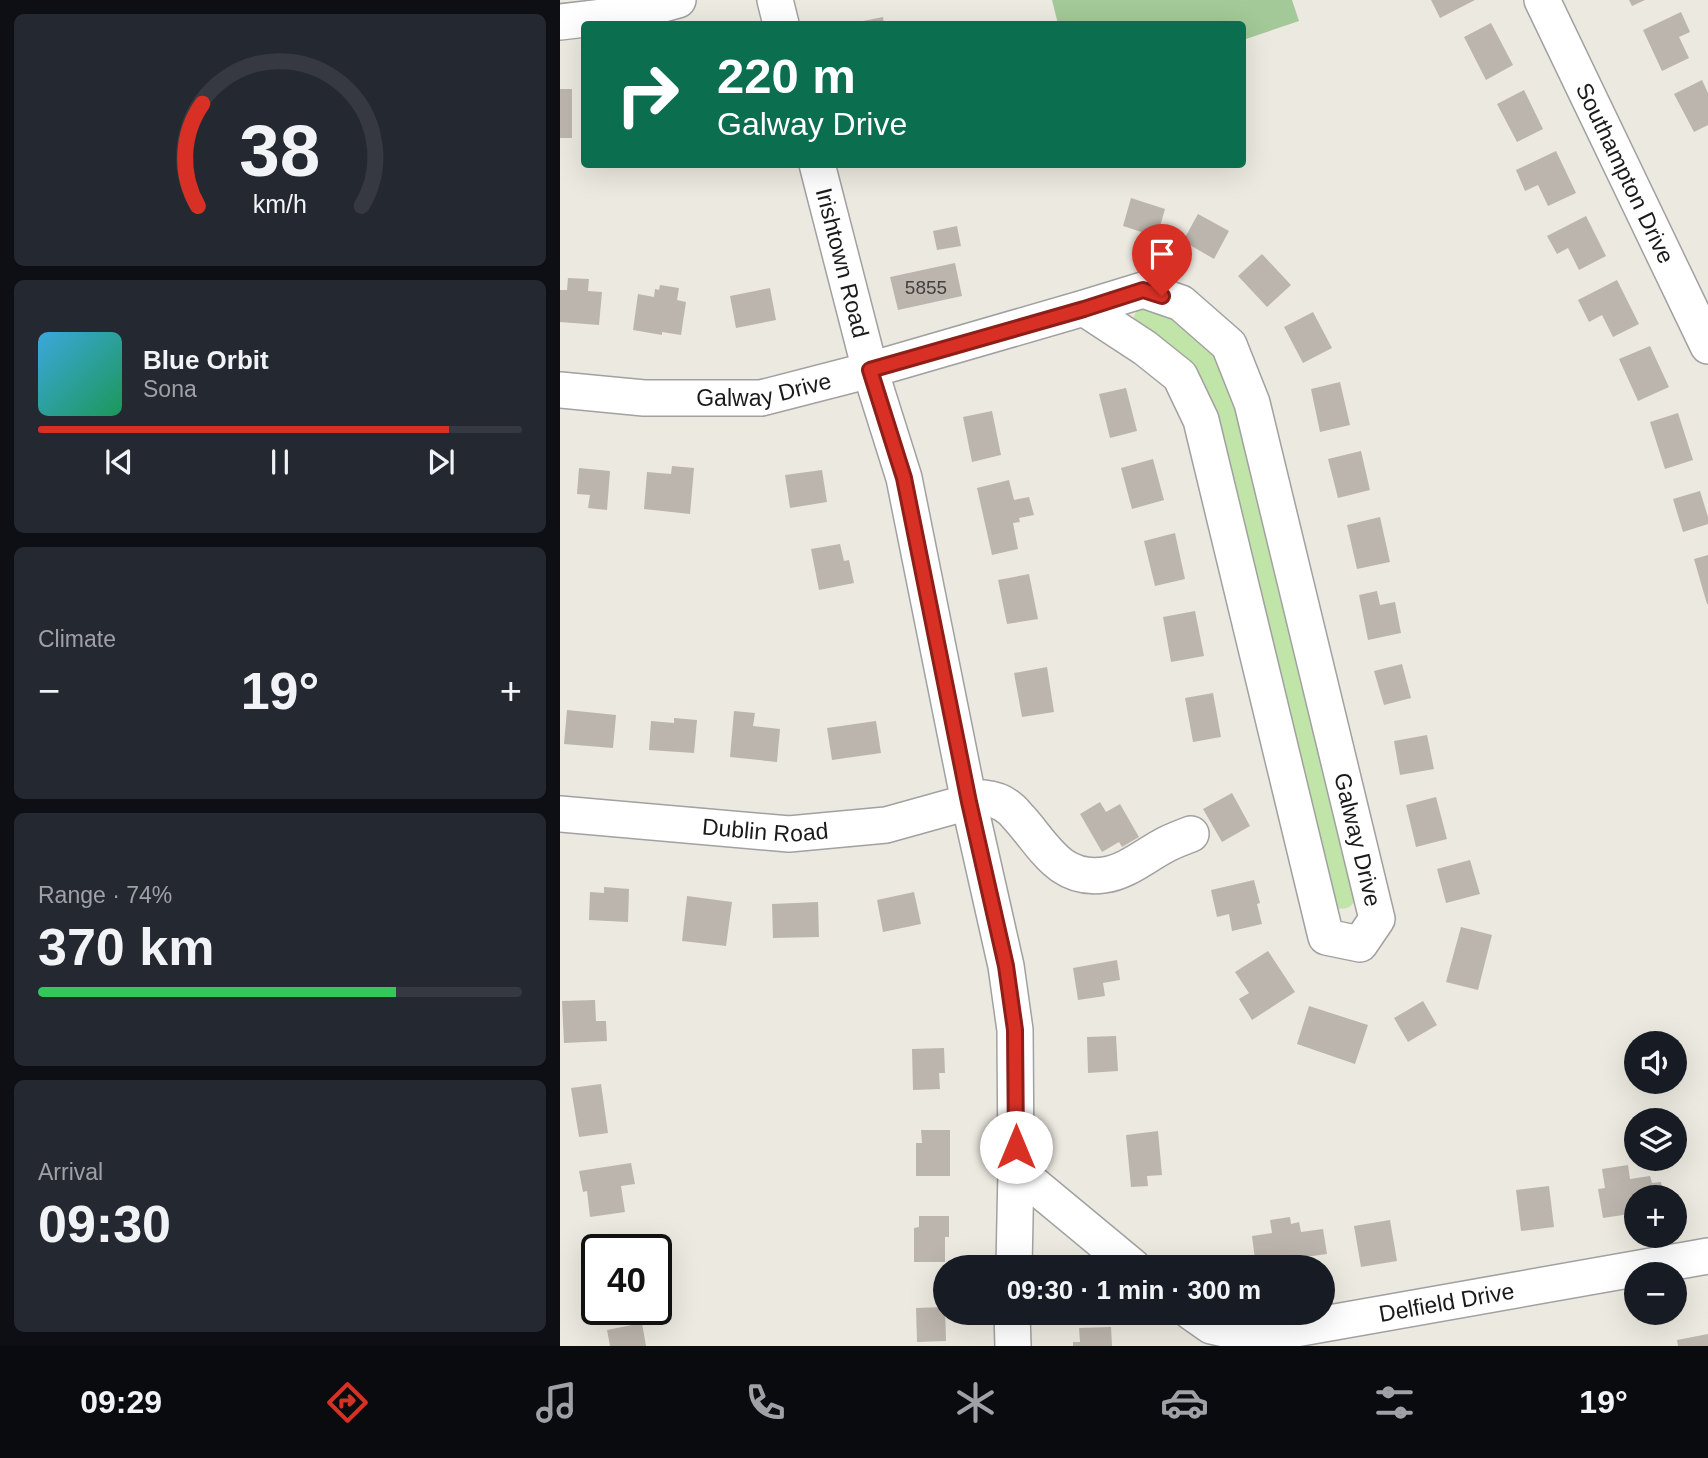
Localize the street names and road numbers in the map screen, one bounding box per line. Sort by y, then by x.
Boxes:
street label: Southampton Drive [1571,79,1679,268]
street label: Irishtown Road [811,185,874,340]
street label: Galway Drive [696,367,834,411]
street label: Galway Drive [1329,770,1387,909]
street label: Dublin Road [701,813,829,847]
street label: Delfield Drive [1377,1278,1516,1327]

